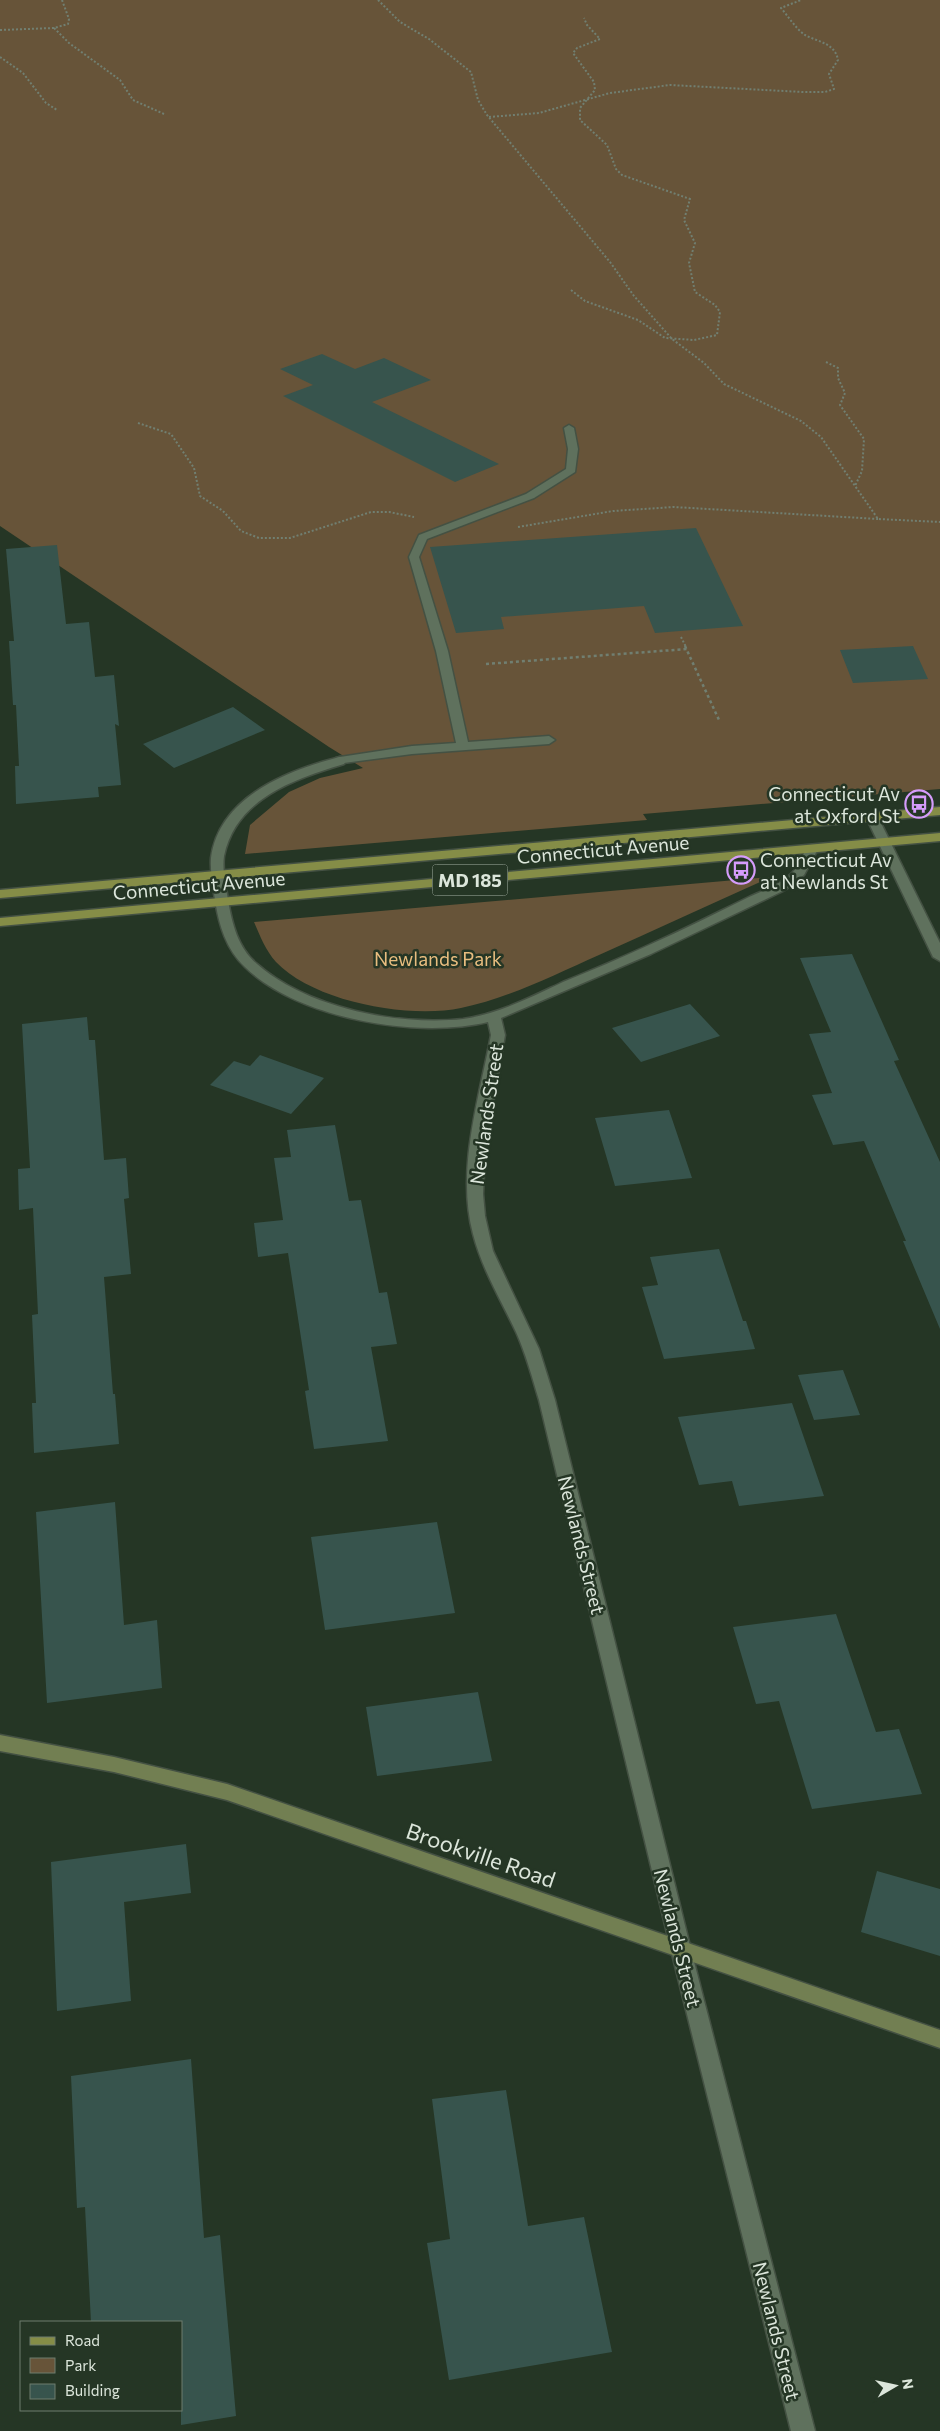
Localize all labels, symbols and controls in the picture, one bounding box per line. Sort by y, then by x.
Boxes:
place label: Connecticut Av at Oxford St [768,782,900,827]
bus stop icon: Connecticut Av at Oxford St [904,789,934,819]
street label: Connecticut Avenue [516,830,690,868]
place label: Connecticut Av at Newlands St [760,848,892,893]
bus stop icon: Connecticut Av at Newlands St [726,855,756,885]
road number: MD 185 [432,864,508,896]
street label: Connecticut Avenue [112,866,286,904]
park label: Newlands Park [374,947,502,970]
street label: Newlands Street [465,1042,507,1186]
street label: Newlands Street [554,1473,610,1617]
street label: Brookville Road [403,1817,559,1893]
street label: Newlands Street [650,1866,706,2010]
street label: Newlands Street [749,2259,805,2403]
legend [20,2321,182,2411]
text: Road [65,2331,100,2349]
text: Park [65,2356,96,2374]
north arrow [870,2361,920,2411]
text: N [899,2377,918,2390]
text: Building [65,2381,120,2399]

